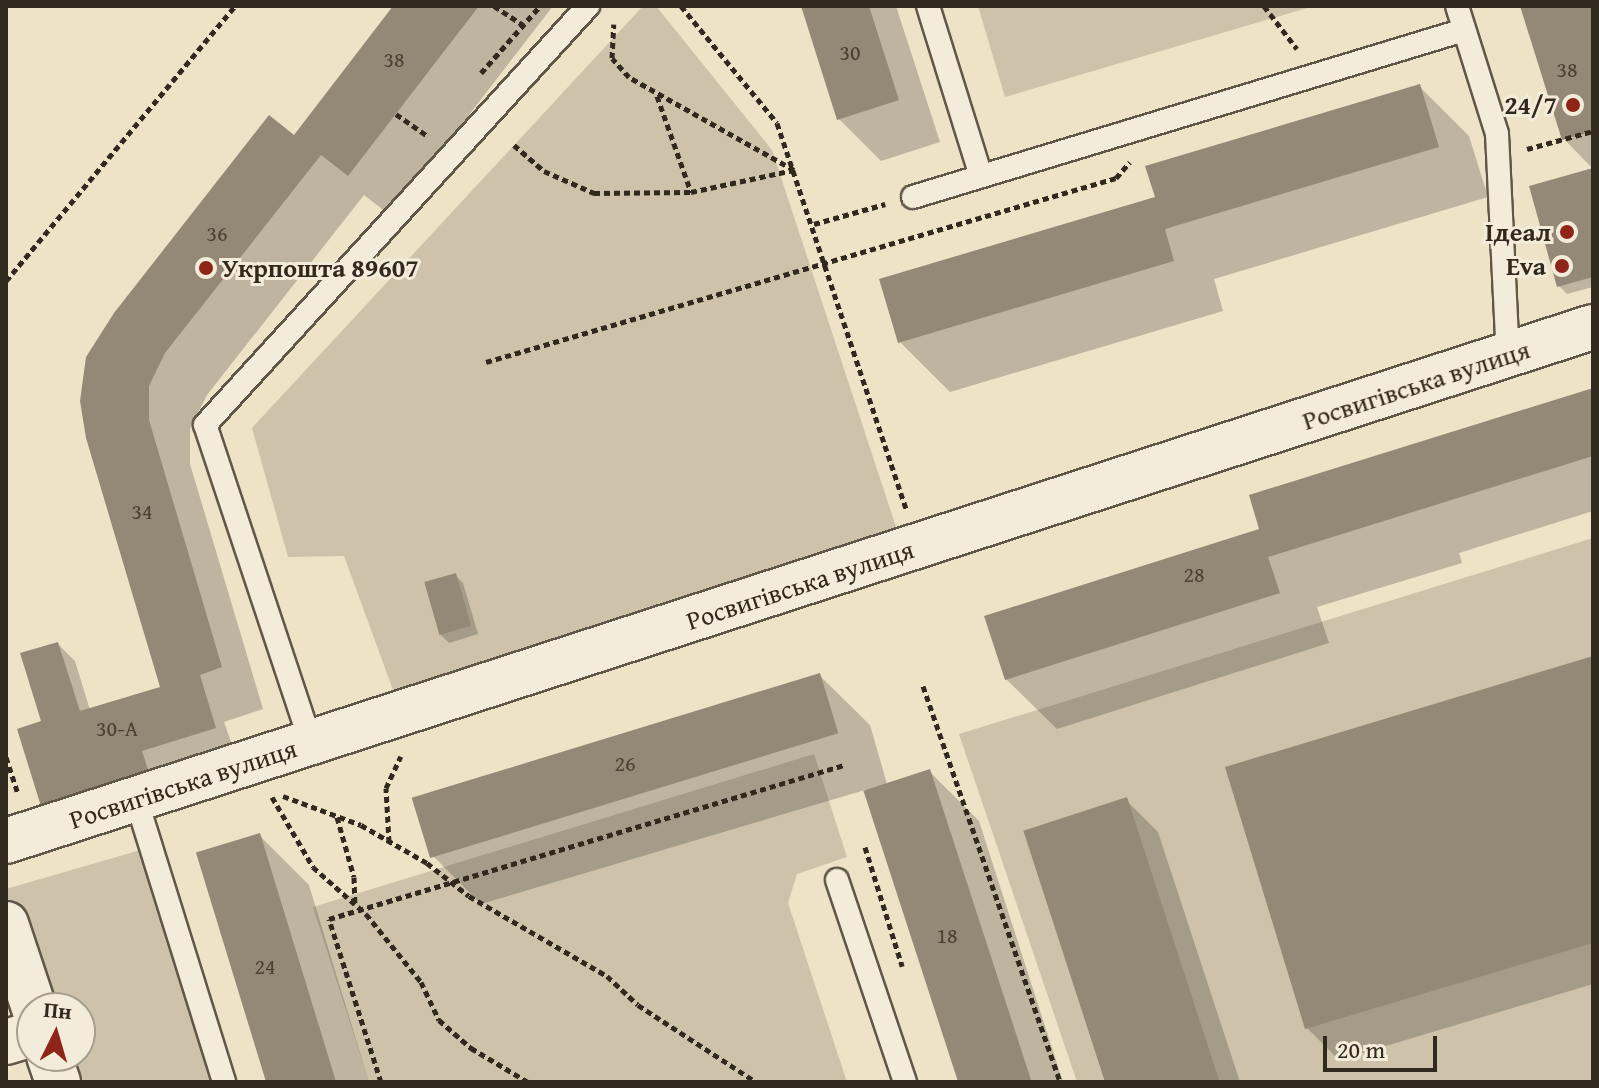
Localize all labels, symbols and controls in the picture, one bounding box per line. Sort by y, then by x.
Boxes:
house number: 30 [839,40,861,66]
house number: 38 [383,47,405,73]
house number: 38 [1556,57,1578,83]
place label: 24/7 [1504,89,1557,121]
marker: 24/7 [1564,96,1582,114]
place label: Ідеал [1485,216,1551,248]
house number: 36 [206,221,228,247]
marker: Ідеал [1558,223,1576,241]
place label: Eva [1506,250,1546,282]
place label: Укрпошта 89607 [222,252,419,284]
marker: Eva [1553,257,1571,275]
marker: Укрпошта 89607 [197,259,215,277]
street label: Росвигівська вулиця [1298,334,1534,436]
house number: 34 [131,499,153,525]
street label: Росвигівська вулиця [682,534,918,636]
house number: 28 [1183,562,1205,588]
house number: 30-А [96,716,138,742]
street label: Росвигівська вулиця [65,733,301,835]
house number: 26 [614,751,636,777]
house number: 18 [936,923,958,949]
house number: 24 [254,954,276,980]
north arrow [16,992,96,1072]
text: Пн [42,993,73,1027]
scale bar [1327,1020,1441,1070]
text: 20 m [1337,1032,1385,1067]

